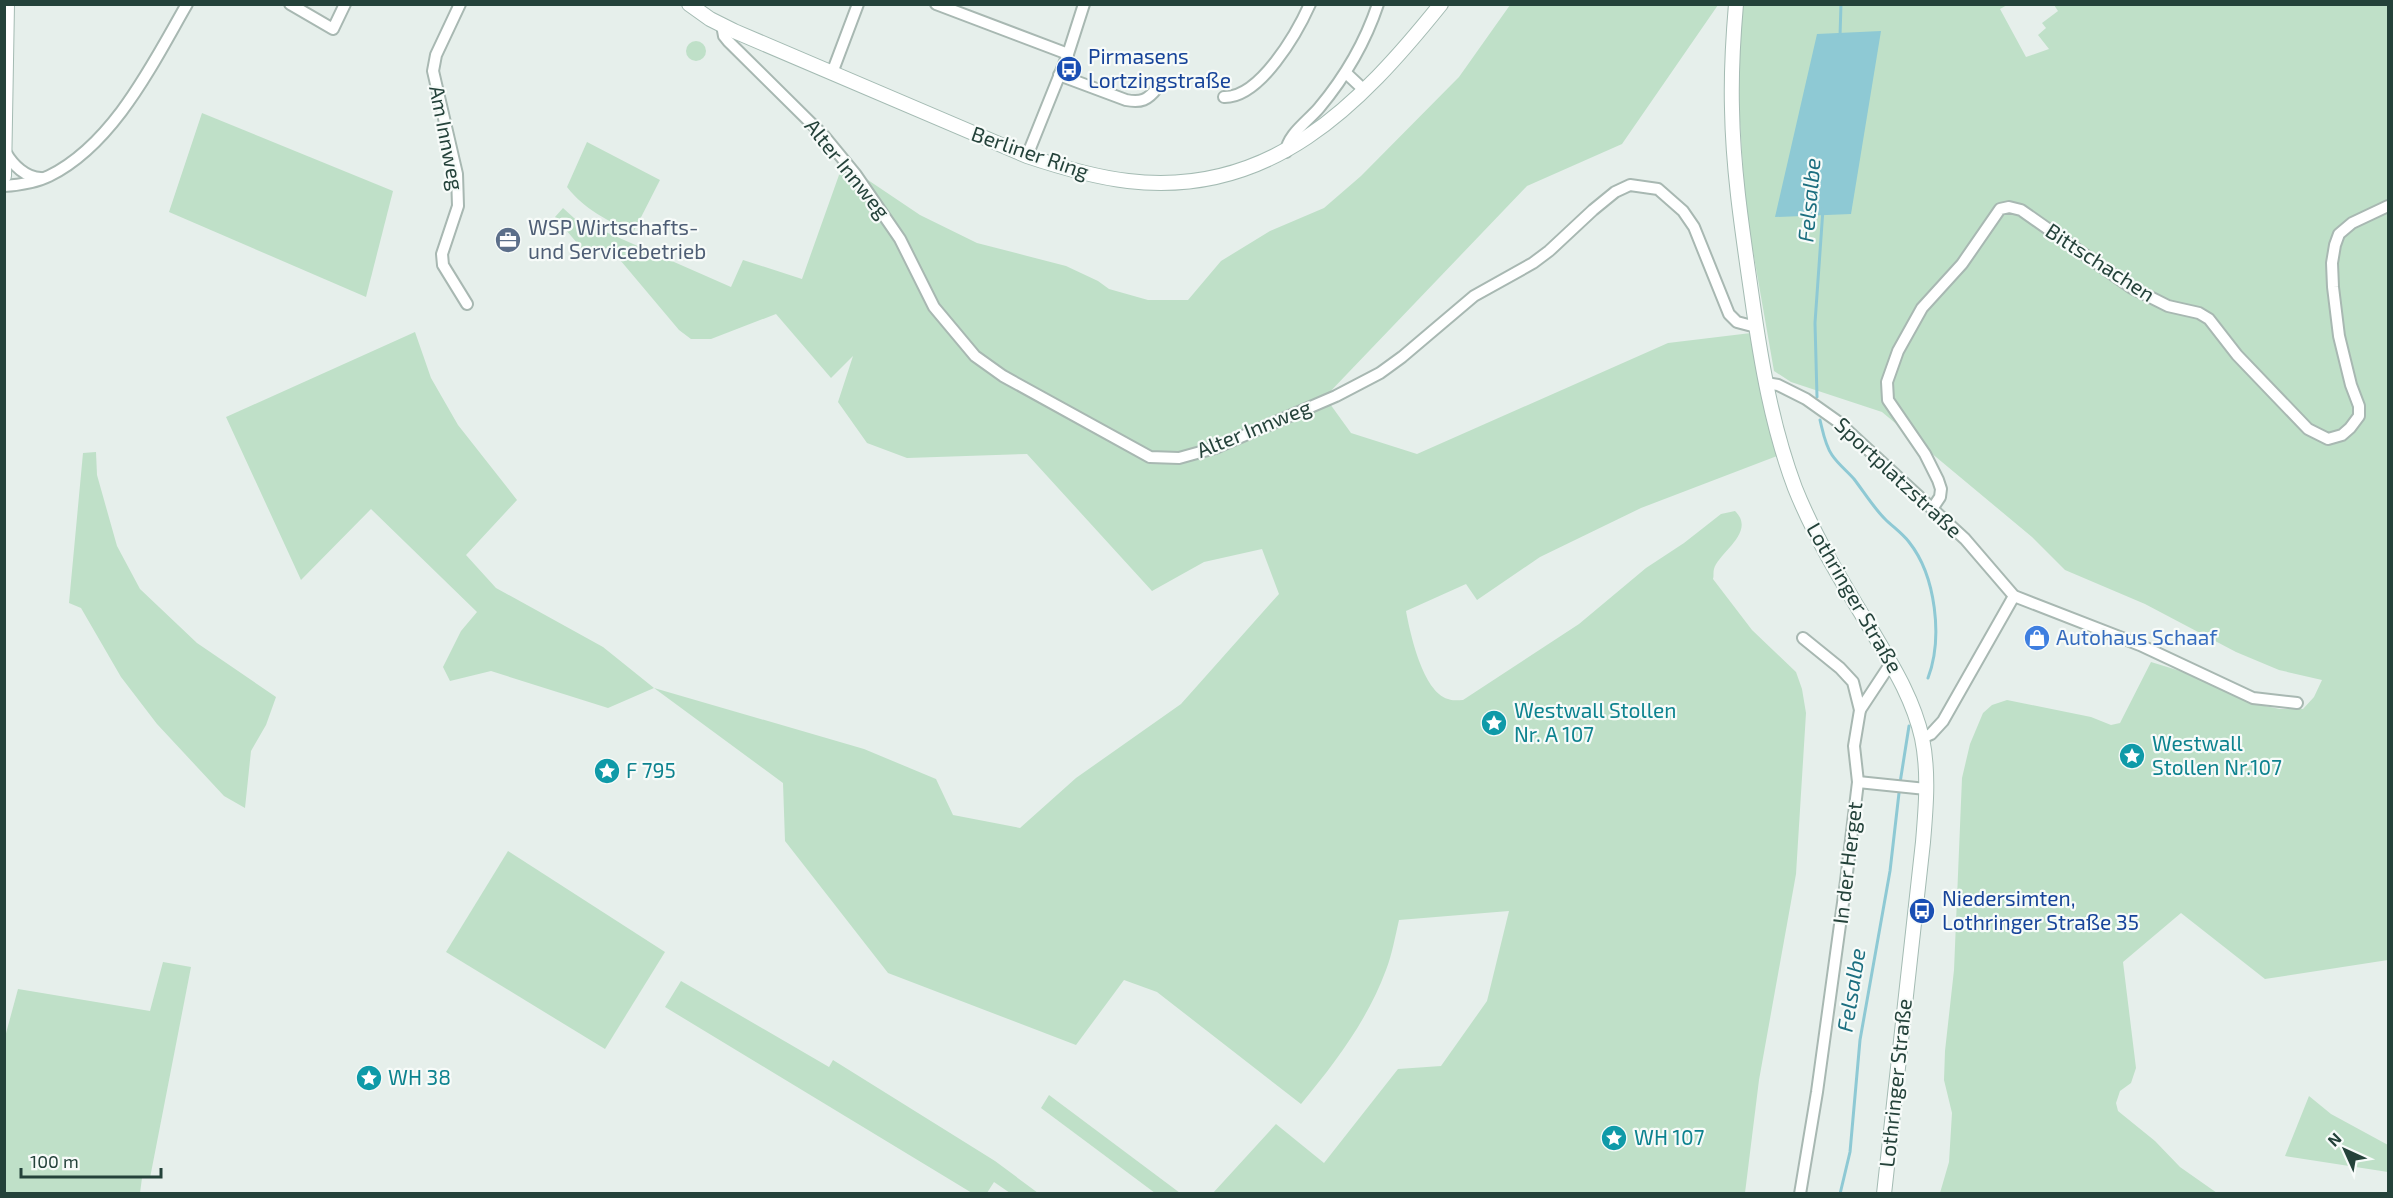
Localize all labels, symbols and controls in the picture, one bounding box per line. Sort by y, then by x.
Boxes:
place label: Pirmasens Lortzingstraße [1088,43,1231,92]
bus stop icon: Pirmasens Lortzingstraße [1054,54,1084,84]
street label: Am Innweg [425,83,470,193]
street label: Alter Innweg [800,113,896,223]
street label: Berliner Ring [969,120,1093,183]
water label: Felsalbe [1791,157,1825,243]
place label: WSP Wirtschafts- und Servicebetrieb [528,214,706,263]
street label: Bittschachen [2042,217,2160,306]
office icon: WSP Wirtschafts- und Servicebetrieb [493,225,523,255]
street label: Alter Innweg [1193,393,1315,462]
street label: Sportplatzstraße [1830,411,1968,542]
street label: Lothringer Straße [1802,518,1908,677]
shop icon: Autohaus Schaaf [2022,623,2052,653]
place label: Autohaus Schaaf [2056,624,2218,649]
place label: Westwall Stollen Nr. A 107 [1514,697,1676,746]
place icon: Westwall Stollen Nr. A 107 [1479,708,1509,738]
place label: Westwall Stollen Nr.107 [2152,730,2282,779]
place icon: Westwall Stollen Nr.107 [2117,741,2147,771]
place icon: F 795 [592,756,622,786]
place label: F 795 [626,757,676,782]
street label: In der Herget [1827,800,1866,925]
place label: Niedersimten, Lothringer Straße 35 [1942,885,2139,934]
bus stop icon: Niedersimten, Lothringer Straße 35 [1907,896,1937,926]
water label: Felsalbe [1831,946,1869,1034]
street label: Lothringer Straße [1873,997,1916,1168]
place icon: WH 38 [354,1063,384,1093]
place label: WH 38 [388,1064,451,1089]
north arrow [2315,1120,2375,1180]
place icon: WH 107 [1599,1123,1629,1153]
place label: WH 107 [1634,1124,1705,1149]
text: N [2323,1128,2345,1150]
scale bar [21,1141,160,1179]
text: 100 m [30,1150,79,1172]

